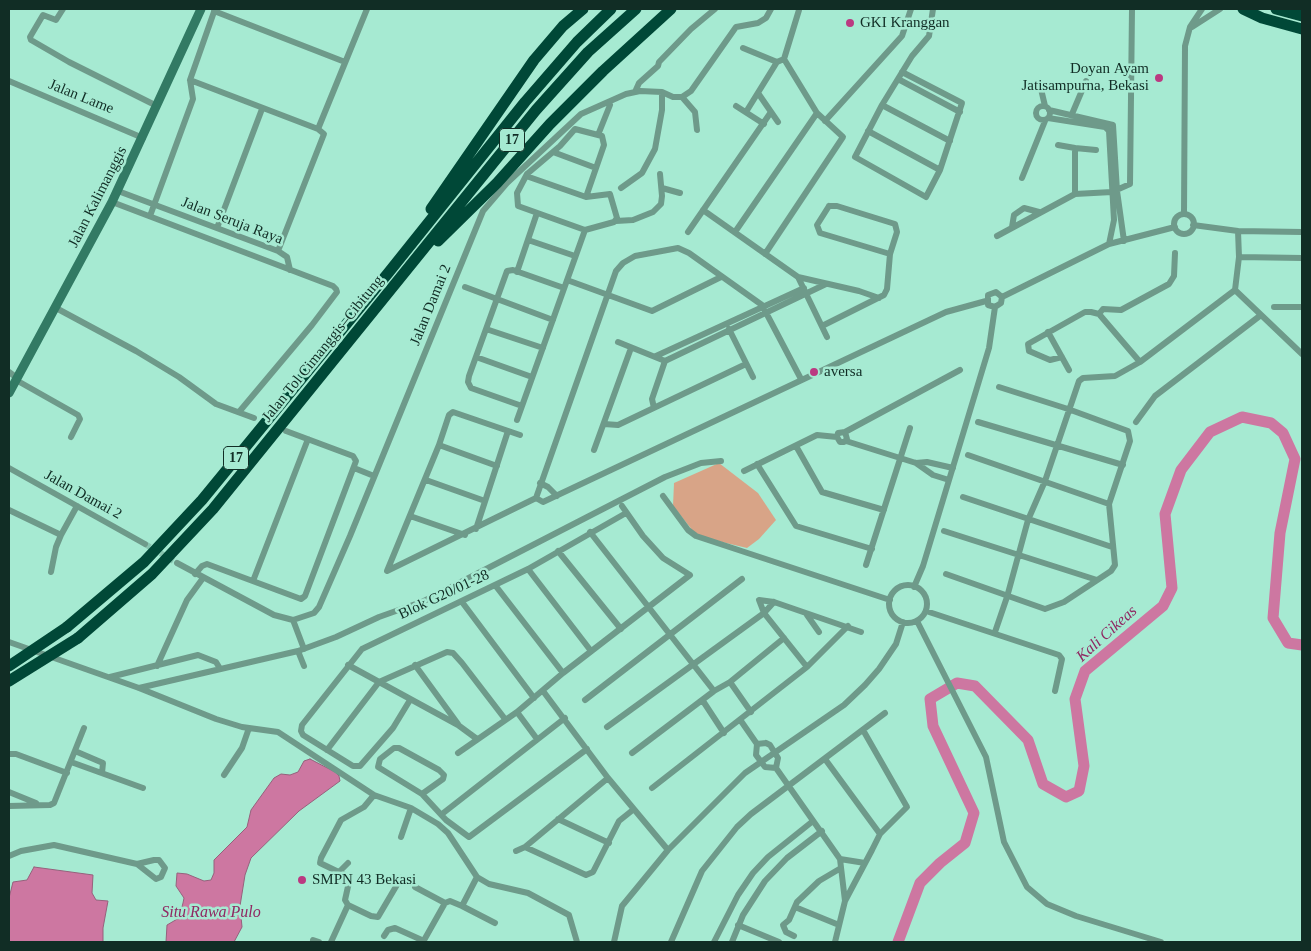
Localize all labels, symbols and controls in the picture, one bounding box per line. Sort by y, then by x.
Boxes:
place label: GKI Kranggan [860,14,950,32]
marker: GKI Kranggan [844,17,856,29]
place label: Doyan Ayam Jatisampurna, Bekasi [1022,60,1149,95]
marker: Doyan Ayam Jatisampurna, Bekasi [1153,72,1165,84]
street label: Jalan Lame [46,76,116,118]
road number: 17 [500,128,524,152]
street label: Jalan Kalimanggis [65,143,131,251]
street label: Jalan Seruja Raya [179,193,285,249]
street label: Jalan Damai 2 [407,262,455,348]
street label: Jalan Tol Cimanggis–Cibitung [258,272,388,426]
place label: aversa [824,363,862,381]
marker: aversa [808,366,820,378]
road number: 17 [224,446,248,469]
street label: Jalan Damai 2 [41,466,125,524]
street label: Blok G20/01-28 [396,566,492,624]
water label: Kali Cikeas [1073,602,1141,666]
place label: SMPN 43 Bekasi [312,871,416,889]
marker: SMPN 43 Bekasi [296,874,308,886]
water label: Situ Rawa Pulo [161,903,261,923]

